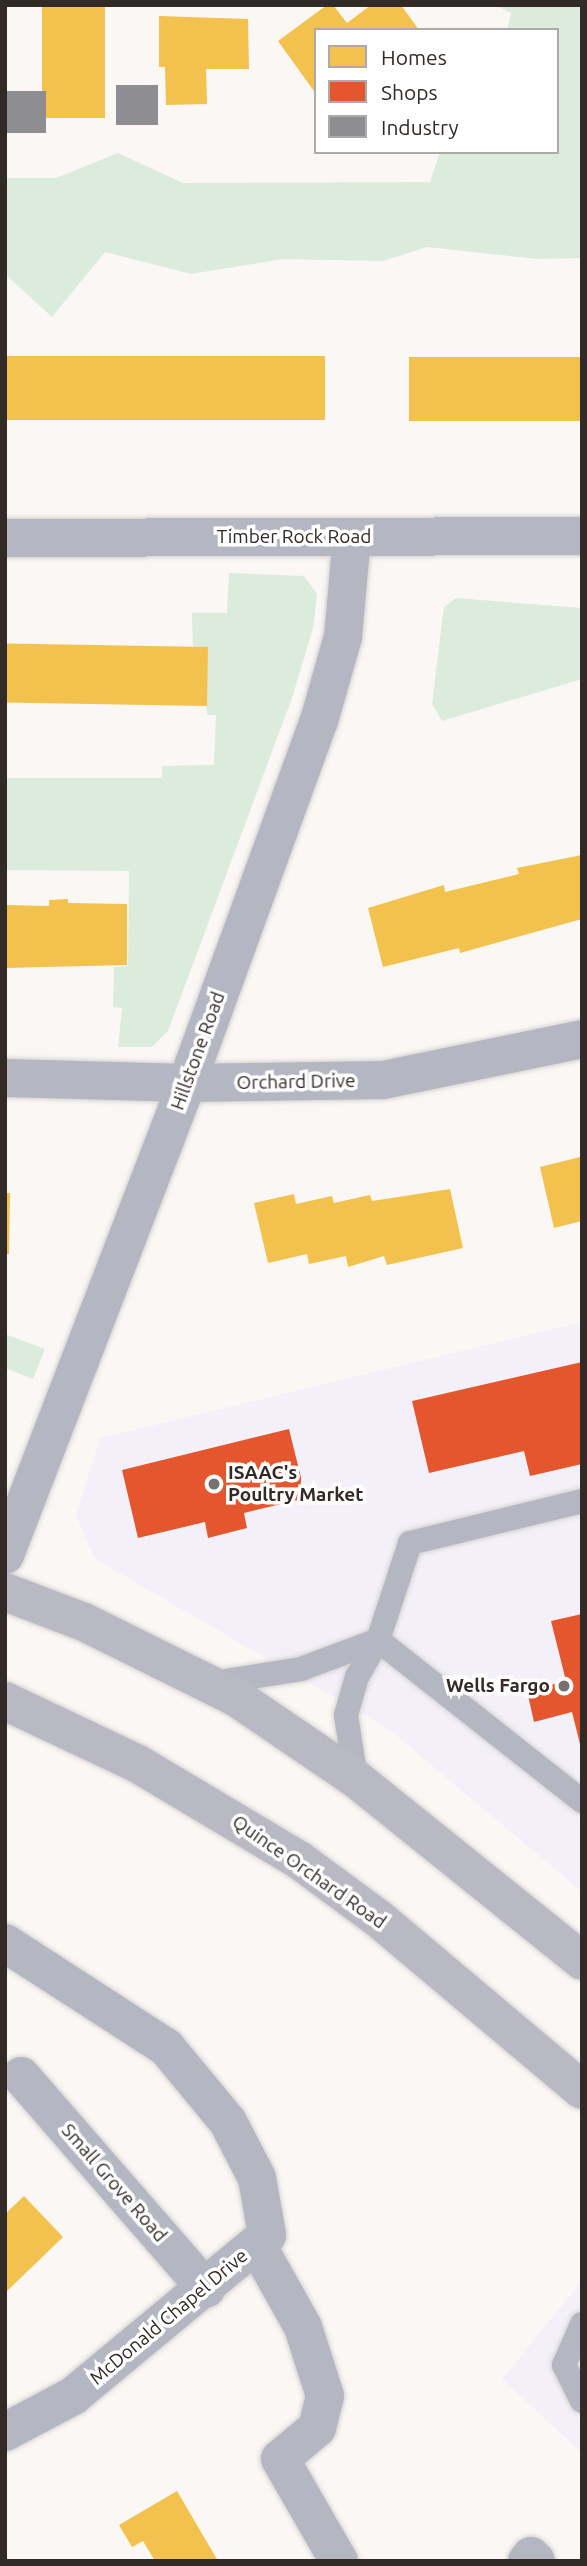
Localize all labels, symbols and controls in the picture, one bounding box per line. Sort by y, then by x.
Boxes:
legend [314,28,559,154]
text: Homes [381,45,447,69]
text: Shops [381,80,438,104]
text: Industry [381,115,459,139]
street label: Timber Rock Road [217,526,371,548]
street label: Hillstone Road [166,989,230,1113]
street label: Orchard Drive [236,1070,356,1094]
place label: ISAAC's Poultry Market [228,1462,363,1506]
marker: ISAAC's Poultry Market [206,1476,222,1492]
place label: Wells Fargo [446,1675,550,1697]
marker: Wells Fargo [556,1678,572,1694]
street label: Quince Orchard Road [228,1810,390,1934]
street label: Small Grove Road [56,2119,172,2247]
street label: McDonald Chapel Drive [85,2244,253,2390]

